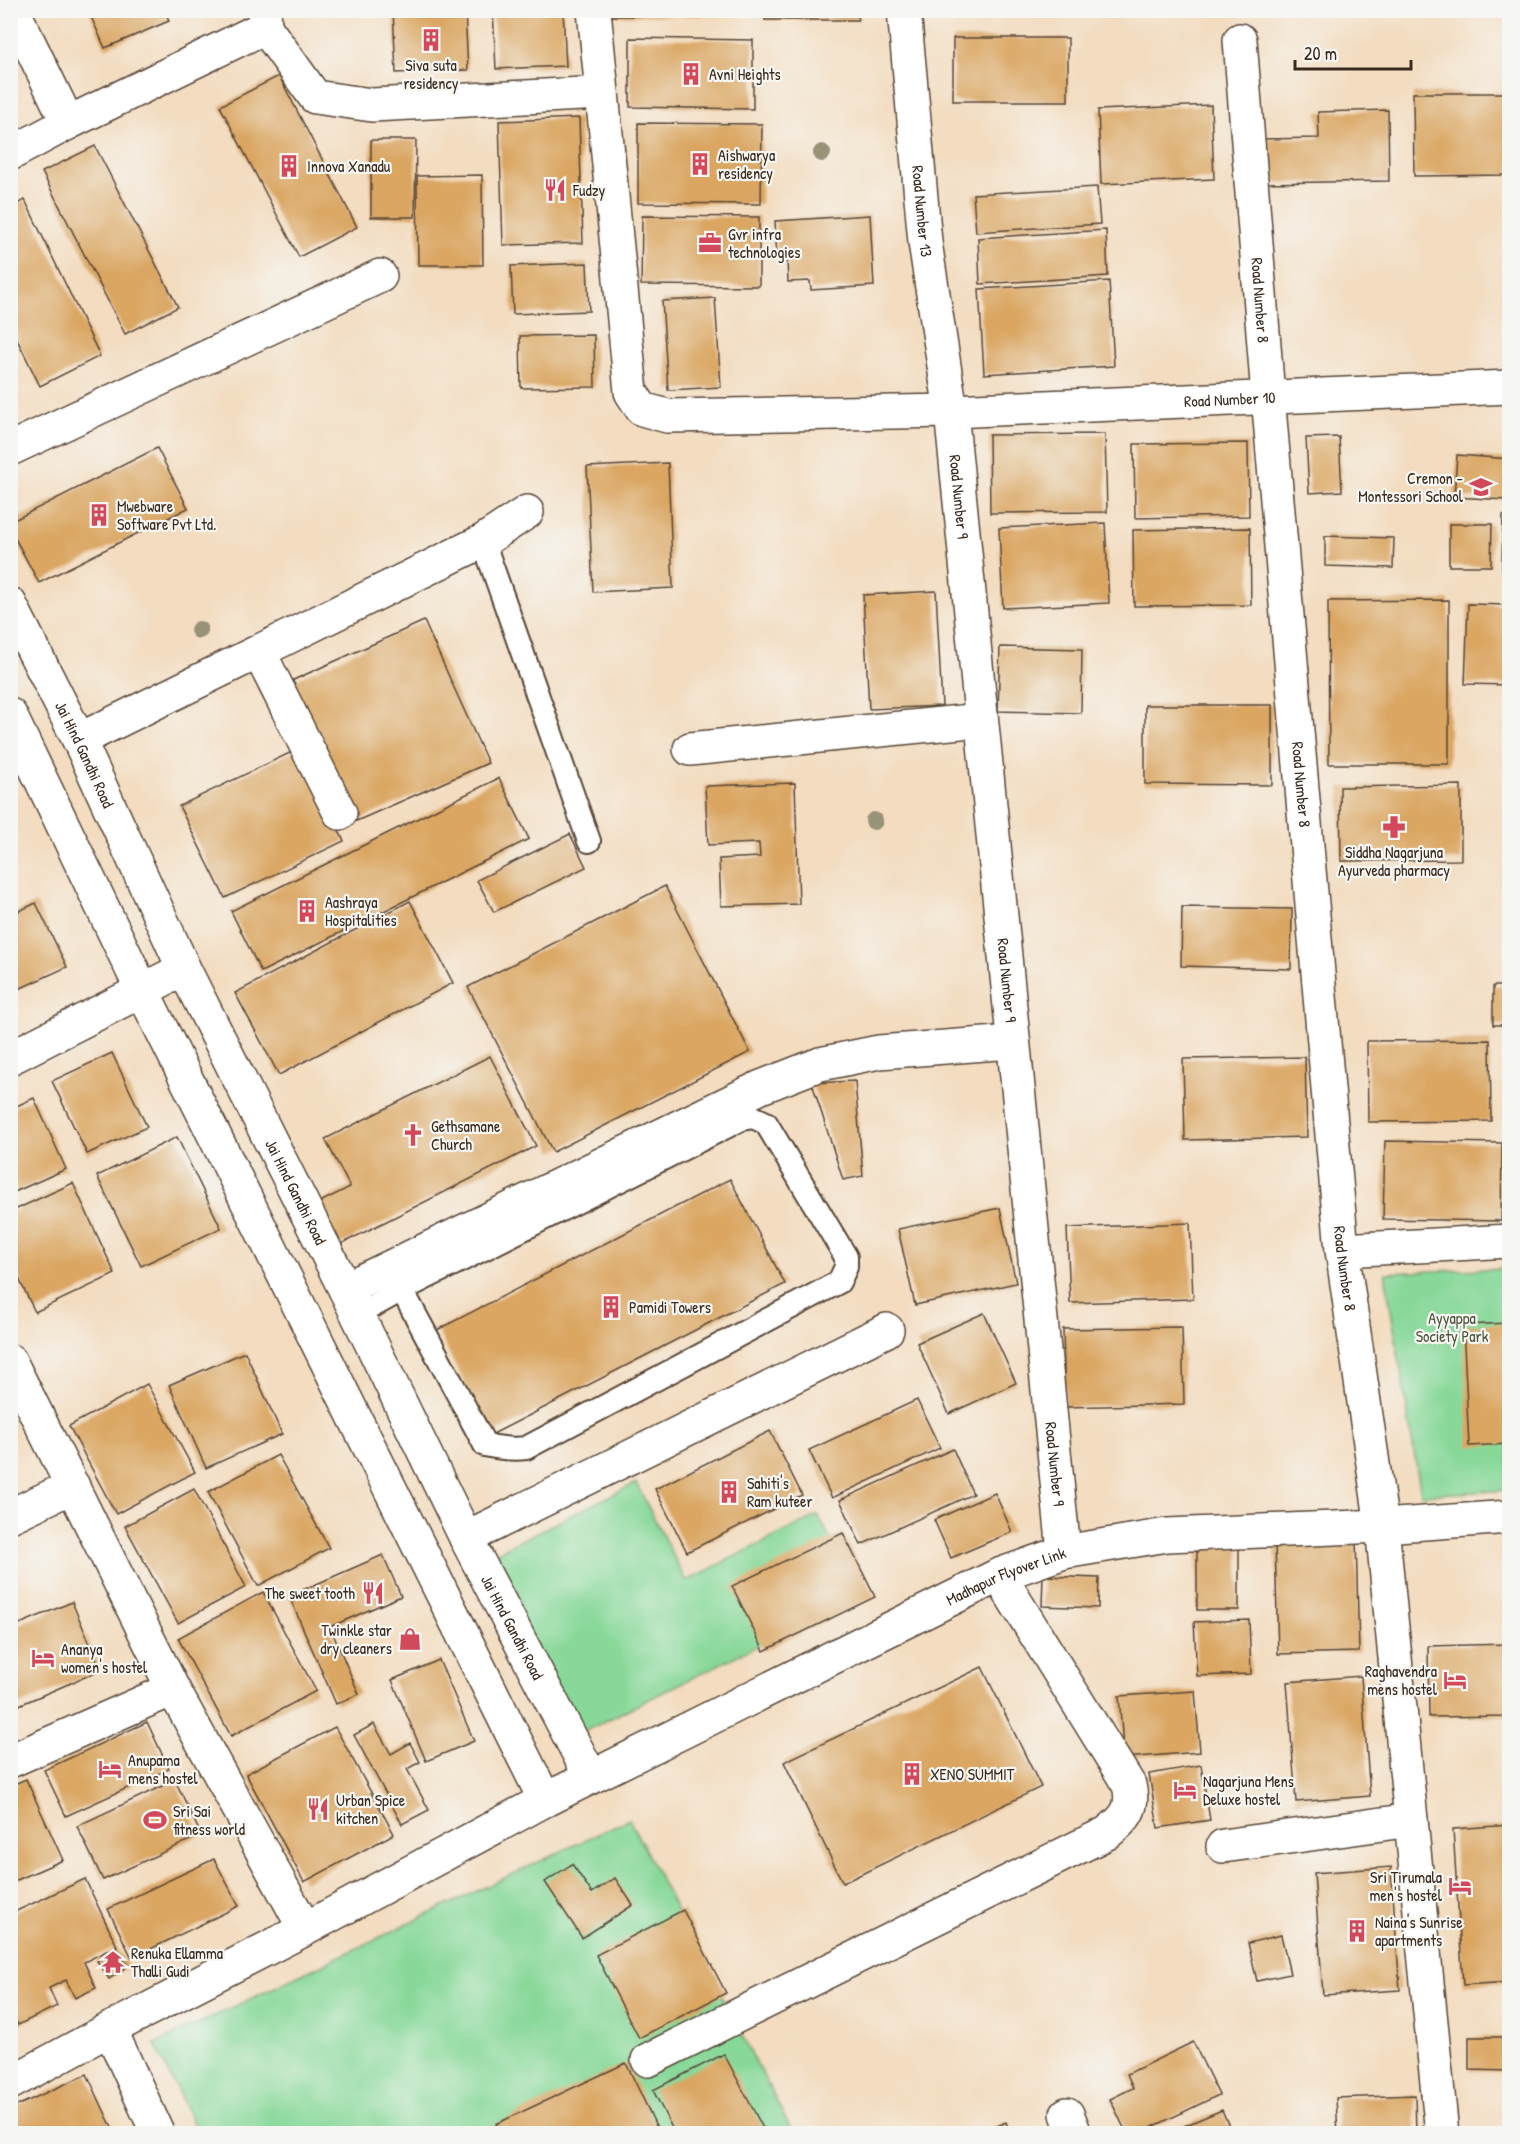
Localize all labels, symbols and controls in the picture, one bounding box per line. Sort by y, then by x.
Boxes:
building icon: Siva suta residency [418,27,444,53]
scale bar [1295,33,1410,71]
text: 20 m [1304,41,1337,66]
place label: Siva suta residency [403,54,459,94]
building icon: Avni Heights [678,61,704,87]
place label: Avni Heights [709,63,781,85]
place label: Aishwarya residency [718,144,775,184]
building icon: Aishwarya residency [687,151,713,177]
building icon: Innova Xanadu [276,153,302,179]
place label: Innova Xanadu [307,155,391,177]
street label: Road Number 13 [907,165,938,258]
restaurant icon: Fudzy [542,177,568,203]
place label: Fudzy [572,179,605,201]
place label: Gvr infra technologies [728,223,800,263]
office icon: Gvr infra technologies [697,230,723,256]
street label: Road Number 8 [1246,257,1275,344]
street label: Road Number 10 [1183,386,1276,412]
street label: Road Number 9 [944,454,975,540]
place label: Cremon - Montessori School [1358,467,1464,507]
school or university icon: Cremon - Montessori School [1468,474,1494,500]
place label: Mwebware Software Pvt Ltd. [117,495,216,535]
building icon: Mwebware Software Pvt Ltd. [86,502,112,528]
street label: Jai Hind Gandhi Road [50,697,120,811]
street label: Road Number 8 [1287,741,1316,828]
pharmacy icon: Siddha Nagarjuna Ayurveda pharmacy [1381,814,1407,840]
place label: Siddha Nagarjuna Ayurveda pharmacy [1338,841,1450,881]
place label: Aashraya Hospitalities [325,891,397,931]
building icon: Aashraya Hospitalities [294,898,320,924]
street label: Road Number 9 [992,937,1022,1024]
place label: Gethsamane Church [431,1115,501,1155]
church icon: Gethsamane Church [400,1122,426,1148]
street label: Jai Hind Gandhi Road [260,1135,332,1248]
street label: Road Number 8 [1329,1225,1362,1312]
building icon: Pamidi Towers [598,1294,624,1320]
place label: Pamidi Towers [629,1296,711,1318]
park label: Ayyappa Society Park [1416,1307,1489,1347]
street label: Road Number 9 [1040,1421,1070,1507]
place label: Sahiti's Ram kuteer [747,1472,813,1512]
building icon: Sahiti's Ram kuteer [716,1479,742,1505]
street label: Madhapur Flyover Link [942,1541,1069,1611]
street label: Jai Hind Gandhi Road [476,1571,549,1683]
restaurant icon: The sweet tooth [360,1580,386,1606]
place label: The sweet tooth [265,1582,355,1604]
place label: Twinkle star dry cleaners [320,1619,392,1659]
shop icon: Twinkle star dry cleaners [397,1626,423,1652]
place label: Ananya women's hostel [61,1638,148,1678]
hotel icon: Ananya women's hostel [30,1645,56,1671]
place label: Raghavendra mens hostel [1365,1660,1438,1700]
hotel icon: Raghavendra mens hostel [1442,1667,1468,1693]
place label: Anupama mens hostel [128,1749,199,1789]
hotel icon: Anupama mens hostel [97,1756,123,1782]
building icon: XENO SUMMIT [899,1761,925,1787]
place label: XENO SUMMIT [930,1763,1015,1785]
place label: Nagarjuna Mens Deluxe hostel [1203,1770,1294,1810]
hotel icon: Nagarjuna Mens Deluxe hostel [1172,1777,1198,1803]
place label: Urban Spice kitchen [336,1789,406,1829]
restaurant icon: Urban Spice kitchen [305,1796,331,1822]
place label: Sri Sai fitness world [173,1800,245,1840]
sports icon: Sri Sai fitness world [142,1807,168,1833]
place label: Sri Tirumala men's hostel [1370,1866,1443,1906]
hotel icon: Sri Tirumala men's hostel [1447,1873,1473,1899]
place label: Naina's Sunrise apartments [1375,1911,1463,1951]
building icon: Naina's Sunrise apartments [1344,1918,1370,1944]
place label: Renuka Ellamma Thalli Gudi [131,1942,223,1982]
temple icon: Renuka Ellamma Thalli Gudi [100,1949,126,1975]

